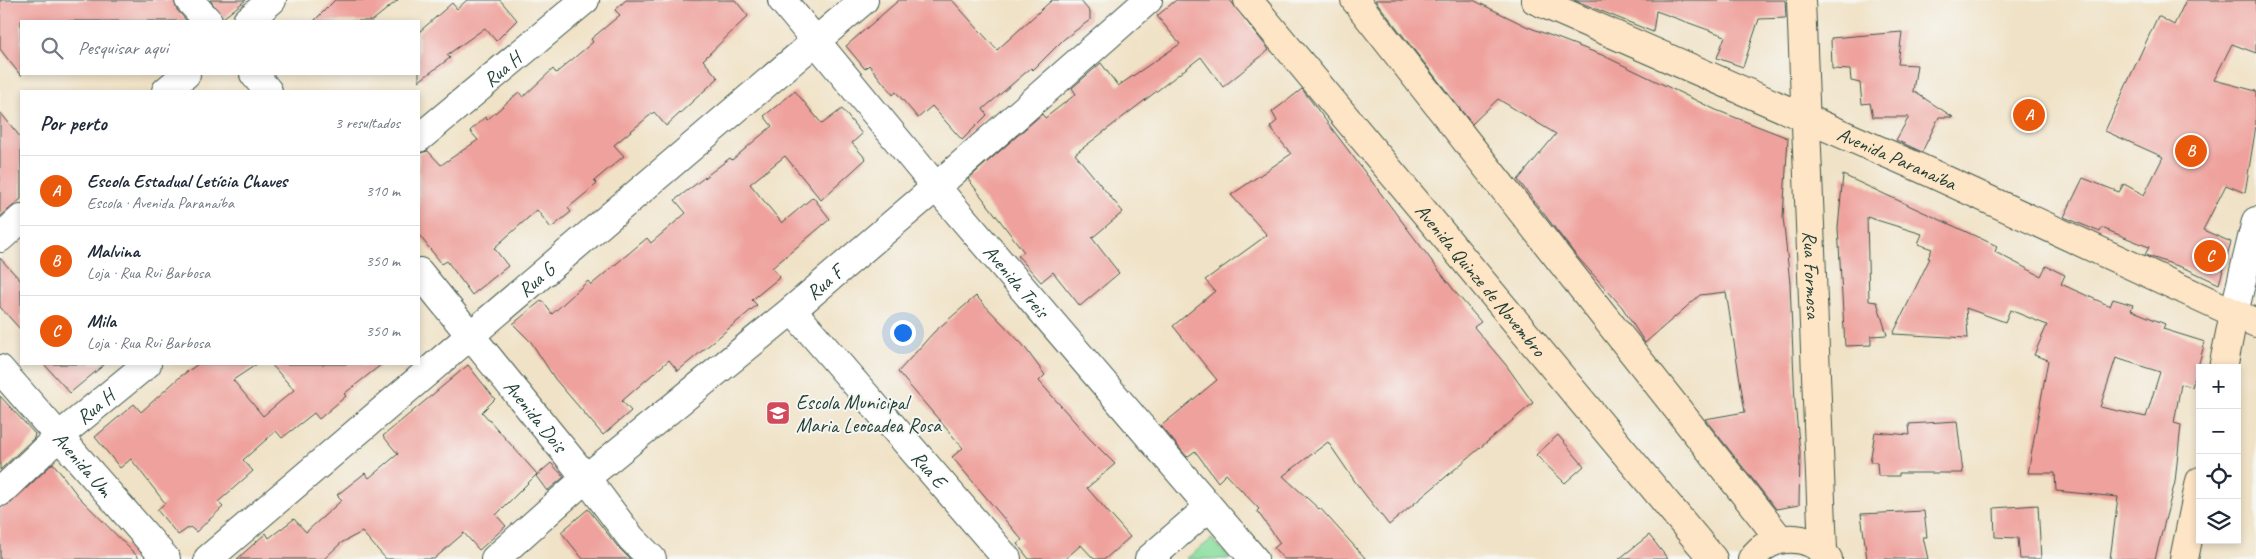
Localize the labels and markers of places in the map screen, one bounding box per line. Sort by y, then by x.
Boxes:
pin: A [2013,96,2045,134]
pin: B [2175,132,2207,170]
pin: C [2194,237,2226,275]
place label: Escola Municipal Maria Leocadea Rosa [796,390,942,438]
school or university icon: Escola Municipal Maria Leocadea Rosa [765,400,791,426]

